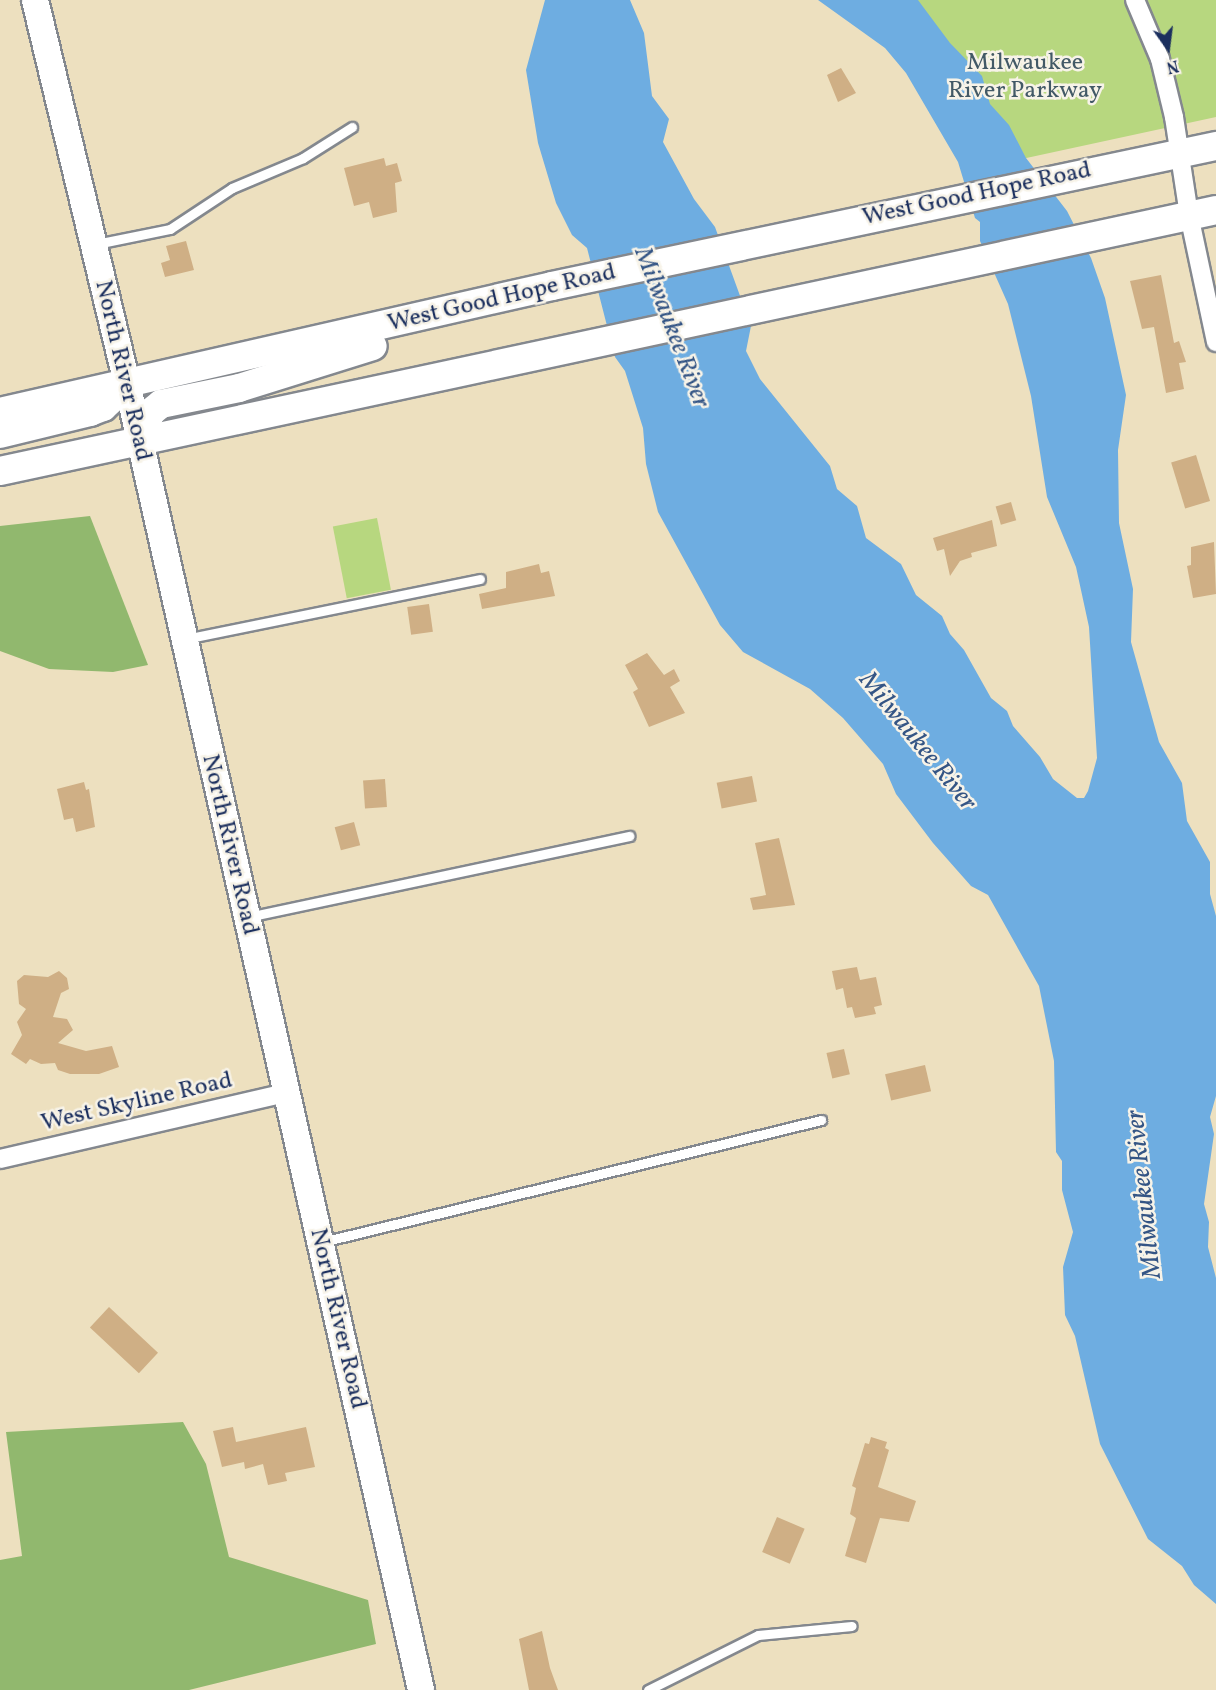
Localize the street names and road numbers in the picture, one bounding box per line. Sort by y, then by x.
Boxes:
street label: West Good Hope Road [860,157,1094,233]
street label: West Good Hope Road [385,259,619,339]
street label: North River Road [87,278,157,464]
street label: North River Road [194,752,264,938]
street label: West Skyline Road [39,1067,235,1139]
street label: North River Road [302,1226,372,1412]

